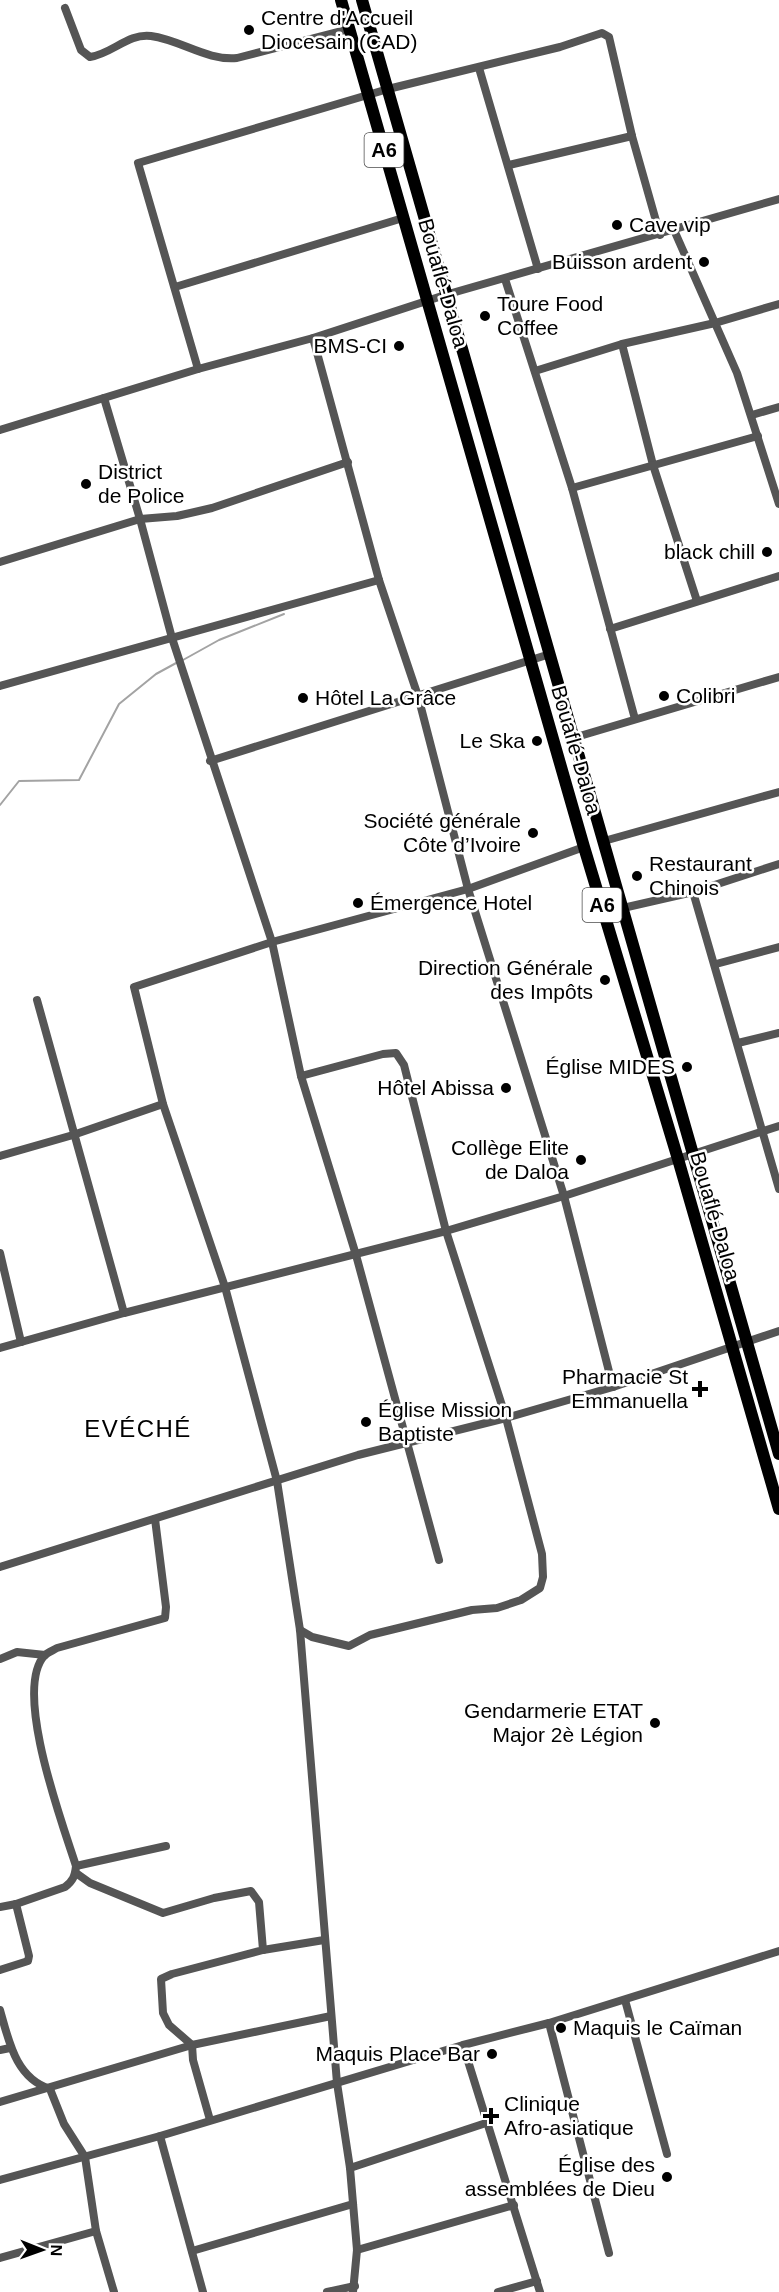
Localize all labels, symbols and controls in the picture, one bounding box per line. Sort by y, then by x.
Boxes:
place label: Centre d'Accueil Diocesain (CAD) [261,6,417,53]
marker: Centre d'Accueil Diocesain (CAD) [242,23,256,37]
road number: A6 [364,133,404,167]
place label: Cave vip [629,213,711,236]
street label: Bouaflé-Daloa [414,216,473,350]
marker: Cave vip [610,218,624,232]
place label: Buisson ardent [552,250,692,273]
marker: Buisson ardent [697,255,711,269]
place label: Toure Food Coffee [497,292,603,339]
marker: Toure Food Coffee [478,309,492,323]
place label: BMS-CI [314,334,387,357]
marker: BMS-CI [392,339,406,353]
place label: District de Police [98,460,184,507]
marker: District de Police [79,477,93,491]
place label: black chill [664,540,755,563]
marker: black chill [760,545,774,559]
street label: Bouaflé-Daloa [547,683,606,817]
place label: Colibri [676,684,736,707]
place label: Hôtel La Grâce [315,686,456,709]
marker: Colibri [657,689,671,703]
marker: Hôtel La Grâce [296,691,310,705]
place label: Le Ska [460,729,525,752]
marker: Le Ska [530,734,544,748]
place label: Société générale Côte d’Ivoire [363,809,521,856]
marker: Société générale Côte d’Ivoire [526,826,540,840]
place label: Restaurant Chinois [649,852,752,899]
marker: Restaurant Chinois [630,869,644,883]
road number: A6 [582,888,622,922]
place label: Émergence Hotel [370,891,532,914]
marker: Émergence Hotel [351,896,365,910]
place label: Direction Générale des Impôts [418,956,593,1003]
marker: Direction Générale des Impôts [598,973,612,987]
place label: Église MIDES [545,1055,675,1078]
marker: Église MIDES [680,1060,694,1074]
place label: Hôtel Abissa [377,1076,494,1099]
marker: Hôtel Abissa [499,1081,513,1095]
place label: Collège Elite de Daloa [451,1136,569,1183]
street label: Bouaflé-Daloa [686,1149,745,1283]
marker: Collège Elite de Daloa [574,1153,588,1167]
place label: Pharmacie St Emmanuella [562,1365,688,1412]
marker: Pharmacie St Emmanuella [693,1382,707,1396]
place label: Église Mission Baptiste [378,1398,512,1445]
district label: EVÉCHÉ [84,1415,192,1442]
marker: Église Mission Baptiste [359,1415,373,1429]
place label: Gendarmerie ETAT Major 2è Légion [464,1699,643,1746]
marker: Gendarmerie ETAT Major 2è Légion [648,1716,662,1730]
place label: Maquis le Caïman [573,2016,742,2039]
marker: Maquis le Caïman [554,2021,568,2035]
place label: Maquis Place Bar [315,2042,480,2065]
marker: Maquis Place Bar [485,2047,499,2061]
place label: Clinique Afro-asiatique [504,2092,634,2139]
marker: Clinique Afro-asiatique [482,2107,500,2125]
place label: Église des assemblées de Dieu [465,2153,655,2200]
marker: Église des assemblées de Dieu [660,2170,674,2184]
north arrow [12,2220,72,2280]
text: N [48,2244,65,2256]

